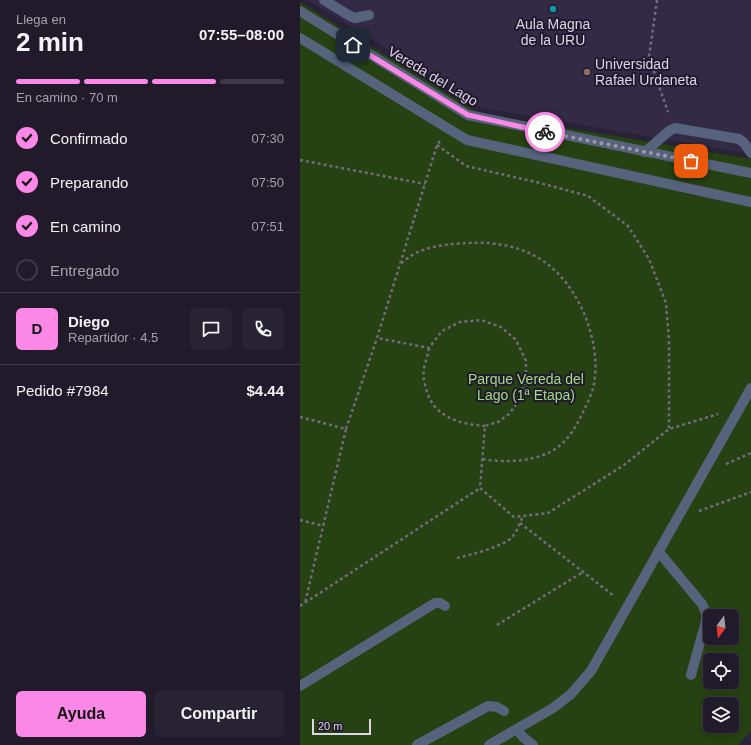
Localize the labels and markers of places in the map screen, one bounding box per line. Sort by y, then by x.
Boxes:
marker: Aula Magna de la URU [548,4,558,14]
place label: Aula Magna de la URU [516,16,591,48]
pin [336,28,370,62]
place label: Universidad Rafael Urdaneta [595,56,697,88]
marker: Universidad Rafael Urdaneta [582,67,592,77]
pin [674,144,708,178]

